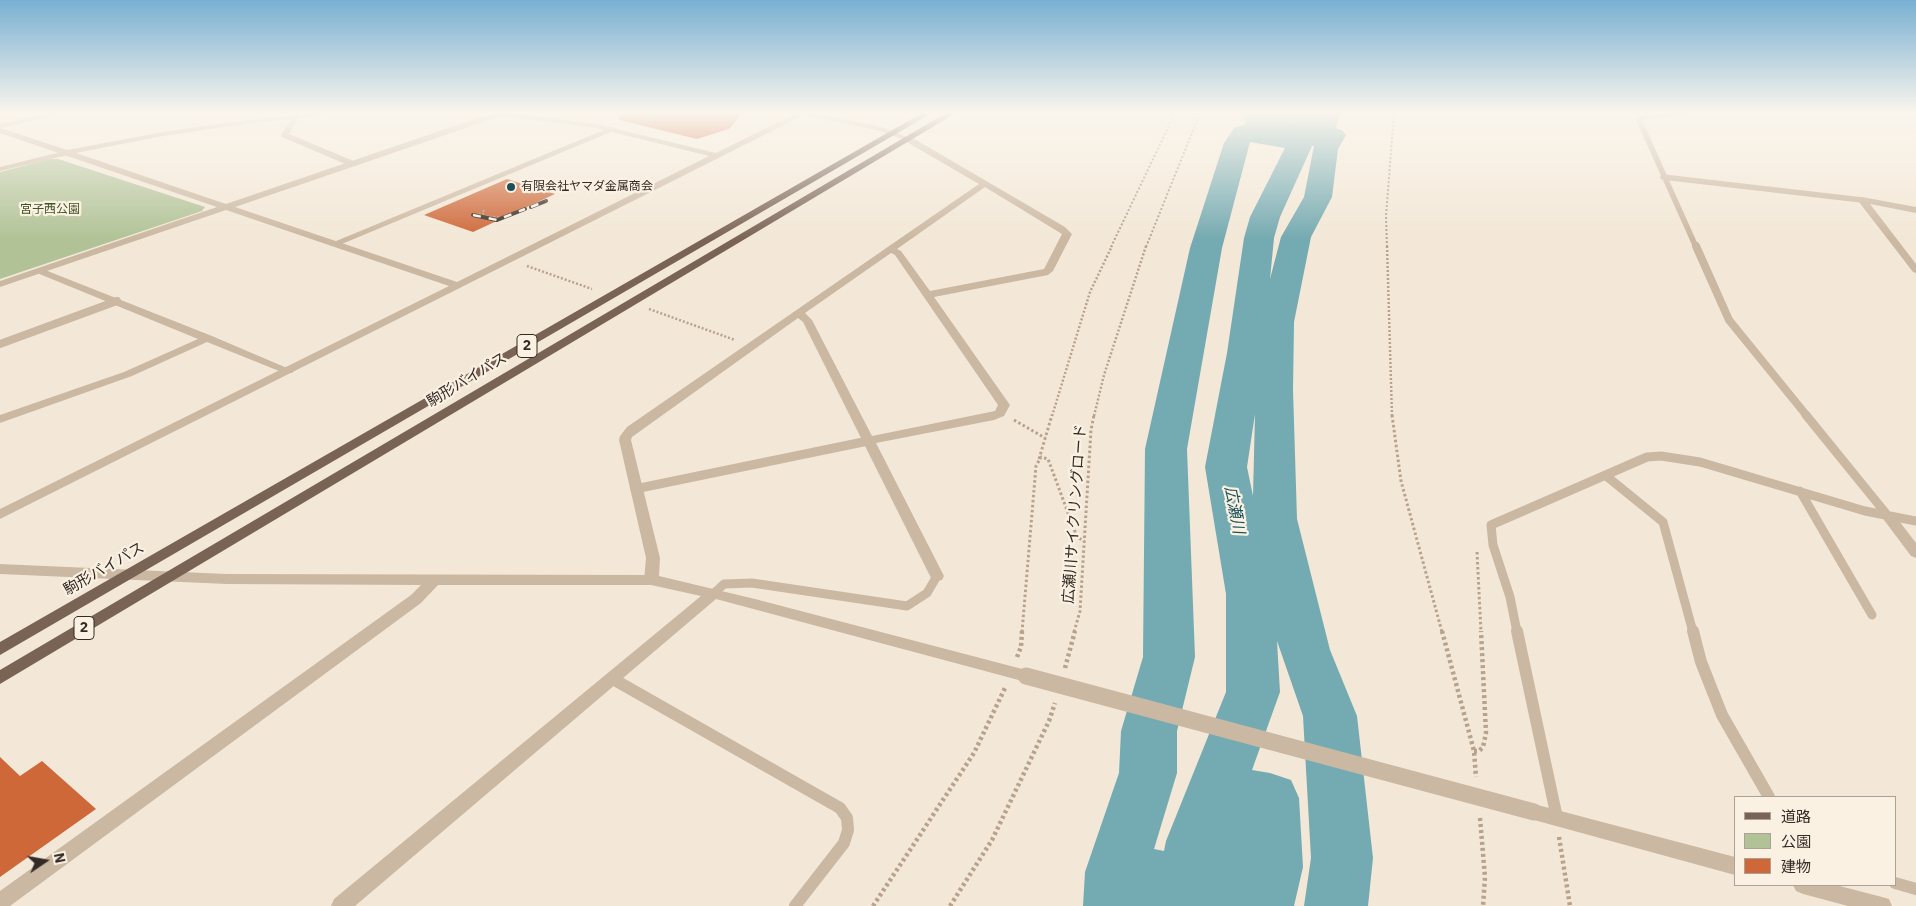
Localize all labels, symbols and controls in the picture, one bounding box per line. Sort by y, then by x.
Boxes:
place label: 有限会社ヤマダ金属商会 [521,180,653,194]
marker: 有限会社ヤマダ金属商会 [505,181,517,193]
park label: 宮子西公園 [20,203,80,217]
road number: 2 [517,334,537,358]
street label: 駒形バイパス [424,349,510,411]
street label: 広瀬川サイクリングロード [1060,424,1090,604]
water label: 広瀬川 [1220,485,1248,535]
street label: 駒形バイパス [61,539,147,599]
road number: 2 [74,616,94,640]
legend [1734,796,1896,886]
text: 道路 [1781,807,1811,826]
text: 公園 [1781,832,1811,851]
north arrow [20,836,70,886]
text: N [50,851,70,865]
text: 建物 [1781,857,1811,876]

